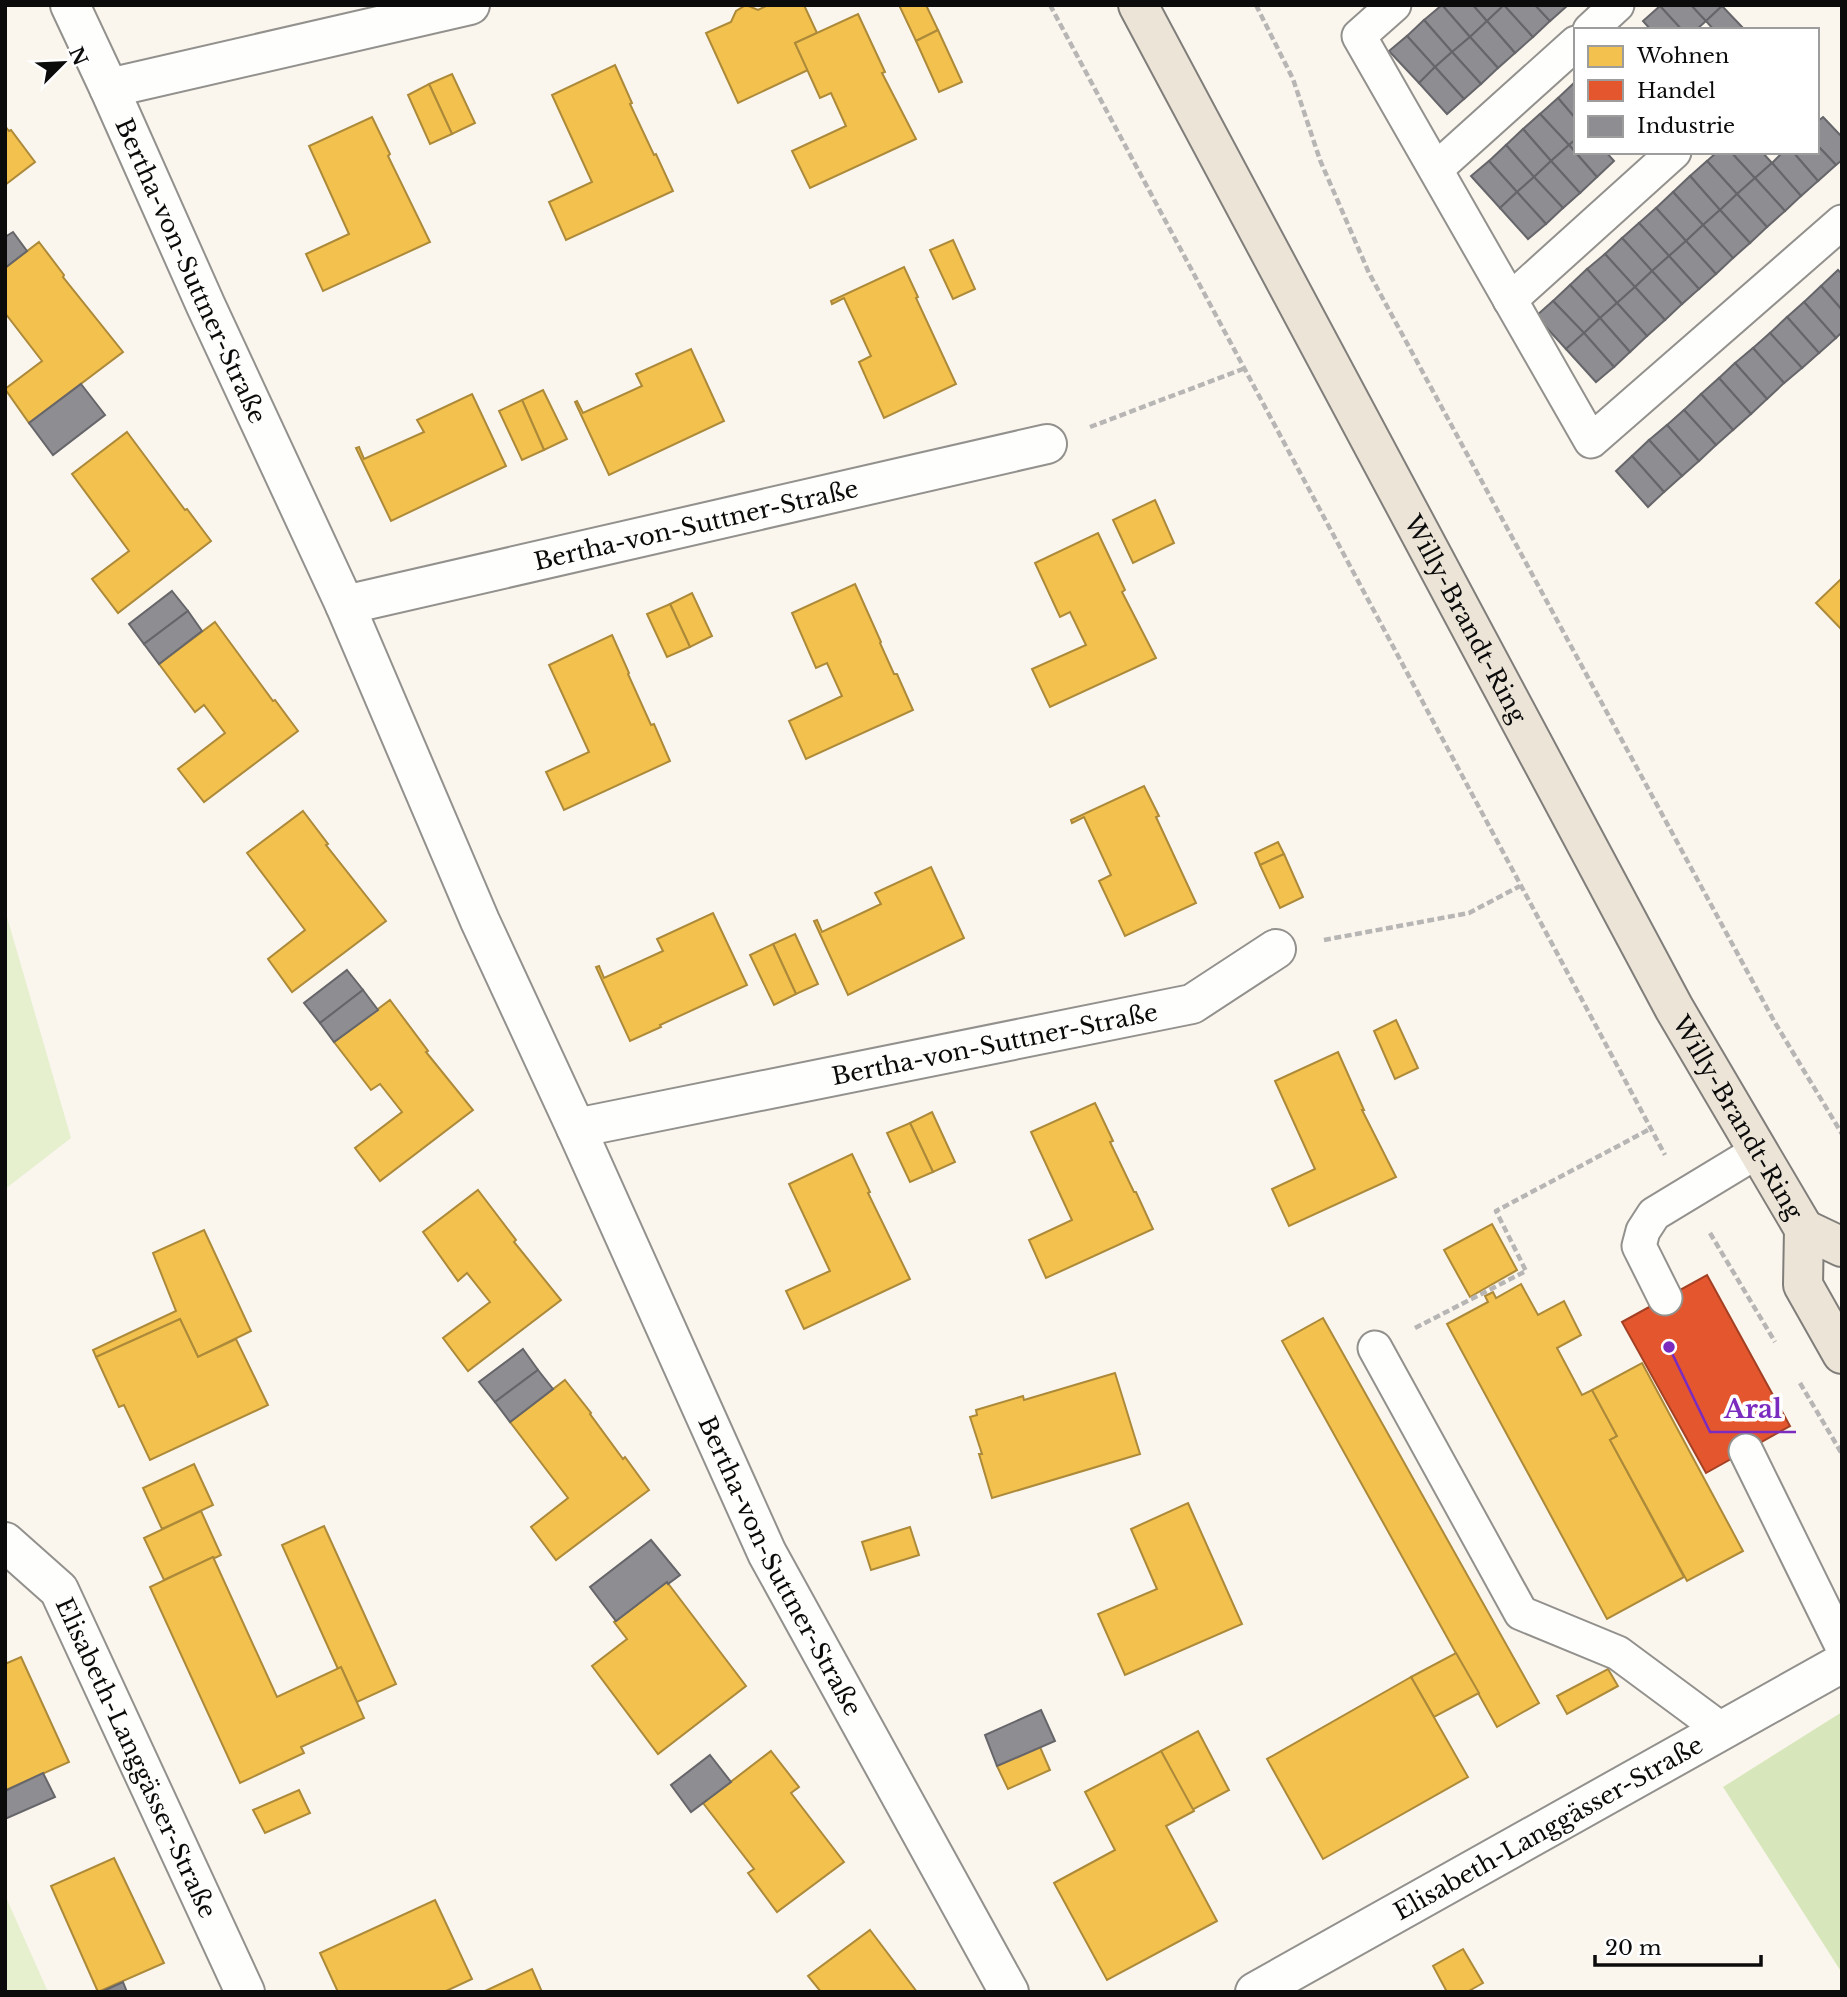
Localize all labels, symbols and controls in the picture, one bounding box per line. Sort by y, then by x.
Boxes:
north arrow [28,28,98,98]
legend [1574,28,1819,154]
text: N [64,43,92,69]
text: Wohnen [1636,43,1729,69]
text: Handel [1637,78,1716,104]
street label: Bertha-von-Suttner-Straße [110,113,273,428]
text: Industrie [1637,113,1735,139]
street label: Bertha-von-Suttner-Straße [531,473,861,576]
street label: Willy-Brandt-Ring [1398,509,1534,728]
street label: Bertha-von-Suttner-Straße [829,997,1160,1091]
street label: Willy-Brandt-Ring [1667,1009,1810,1225]
callout: Aral [1710,1385,1796,1432]
text: Aral [1723,1393,1782,1425]
street label: Bertha-von-Suttner-Straße [693,1411,868,1720]
street label: Elisabeth-Langgässer-Straße [50,1593,223,1922]
street label: Elisabeth-Langgässer-Straße [1389,1730,1708,1926]
scale bar [1595,1924,1761,1968]
text: 20 m [1605,1935,1662,1961]

